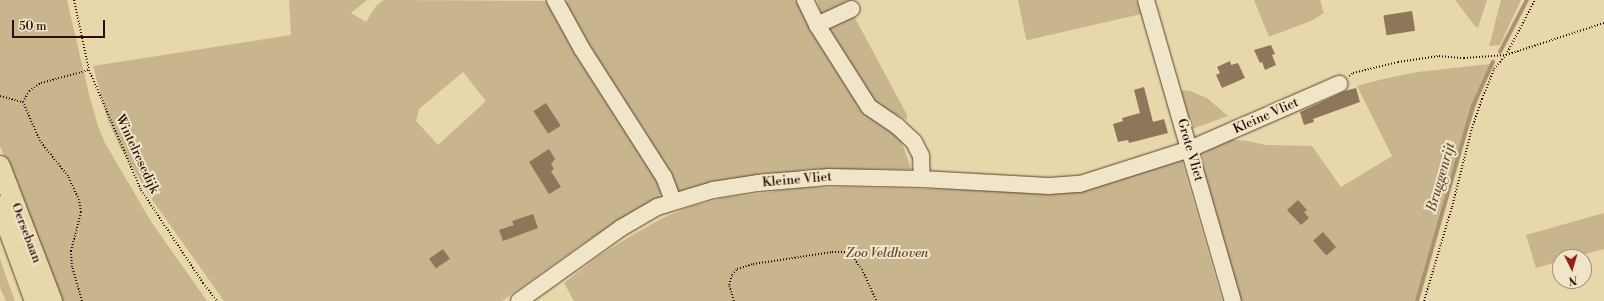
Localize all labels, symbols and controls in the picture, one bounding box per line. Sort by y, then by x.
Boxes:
scale bar [14,12,107,38]
text: 50 m [19,19,47,34]
street label: Kleine Vliet [1231,95,1301,137]
street label: Wintelresedijk [112,112,162,196]
street label: Grote Vliet [1174,117,1206,183]
water label: Bruggenrijt [1423,141,1459,213]
street label: Kleine Vliet [762,169,832,191]
street label: Oersebaan [7,201,45,265]
park label: Zoo Veldhoven [846,245,928,261]
north arrow [1552,249,1592,289]
text: N [1568,273,1578,287]

